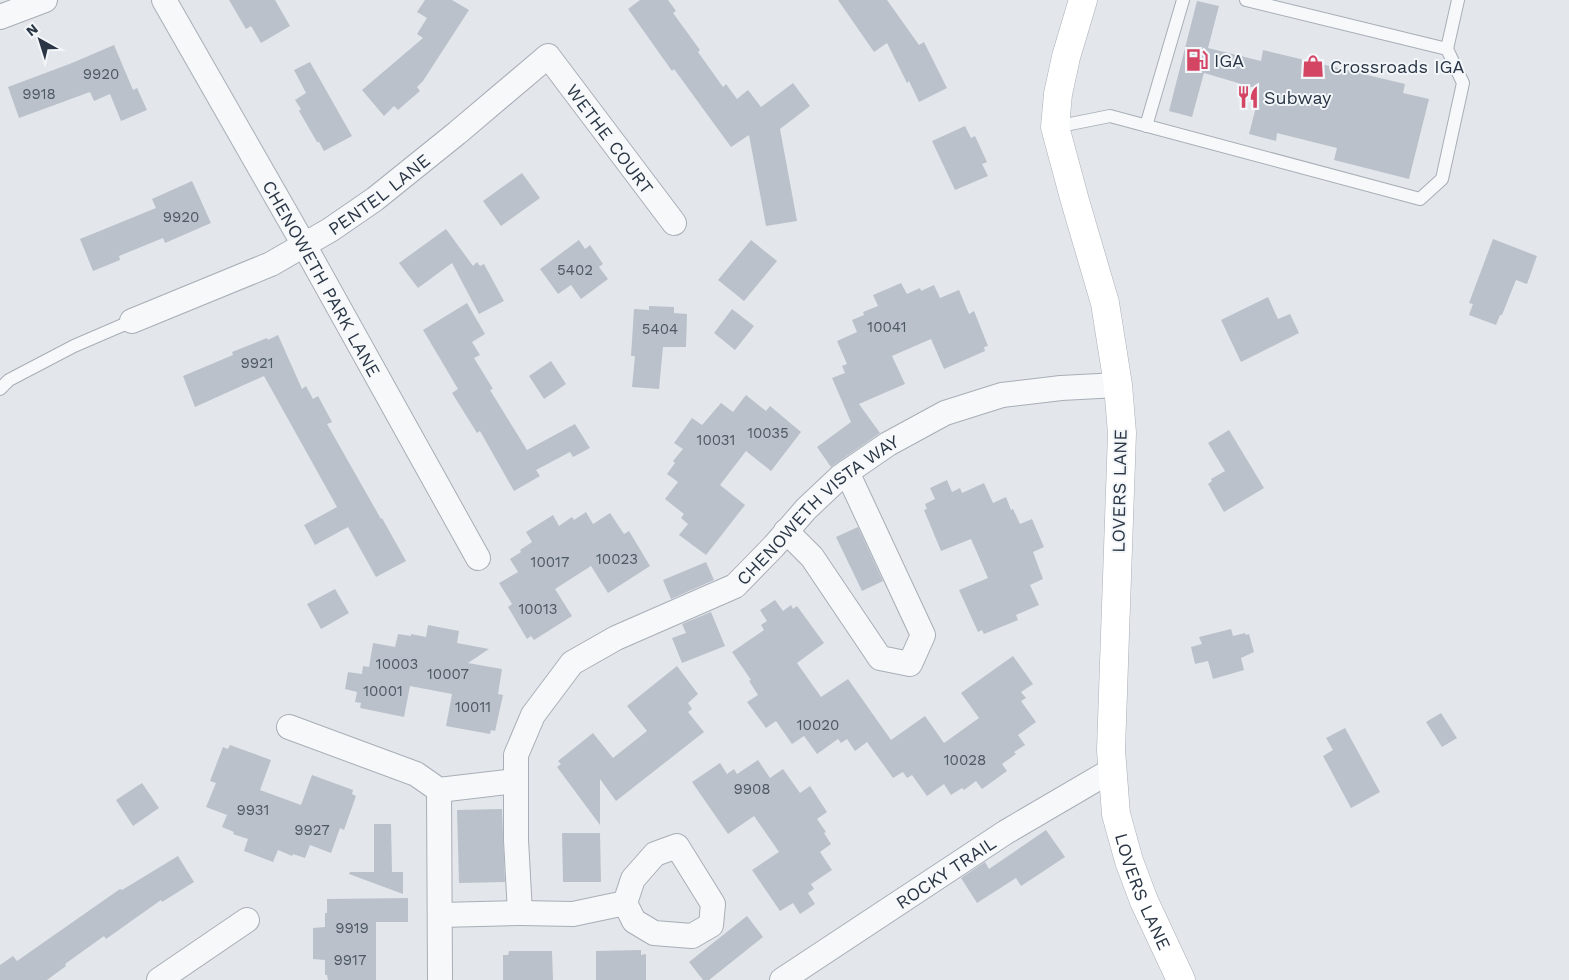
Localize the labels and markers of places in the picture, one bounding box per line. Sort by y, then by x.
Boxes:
fuel station icon: IGA [1184,47,1210,73]
place label: IGA [1214,50,1244,71]
shop icon: Crossroads IGA [1300,53,1326,79]
place label: Crossroads IGA [1330,56,1464,77]
restaurant icon: Subway [1235,84,1261,110]
place label: Subway [1264,87,1332,108]

